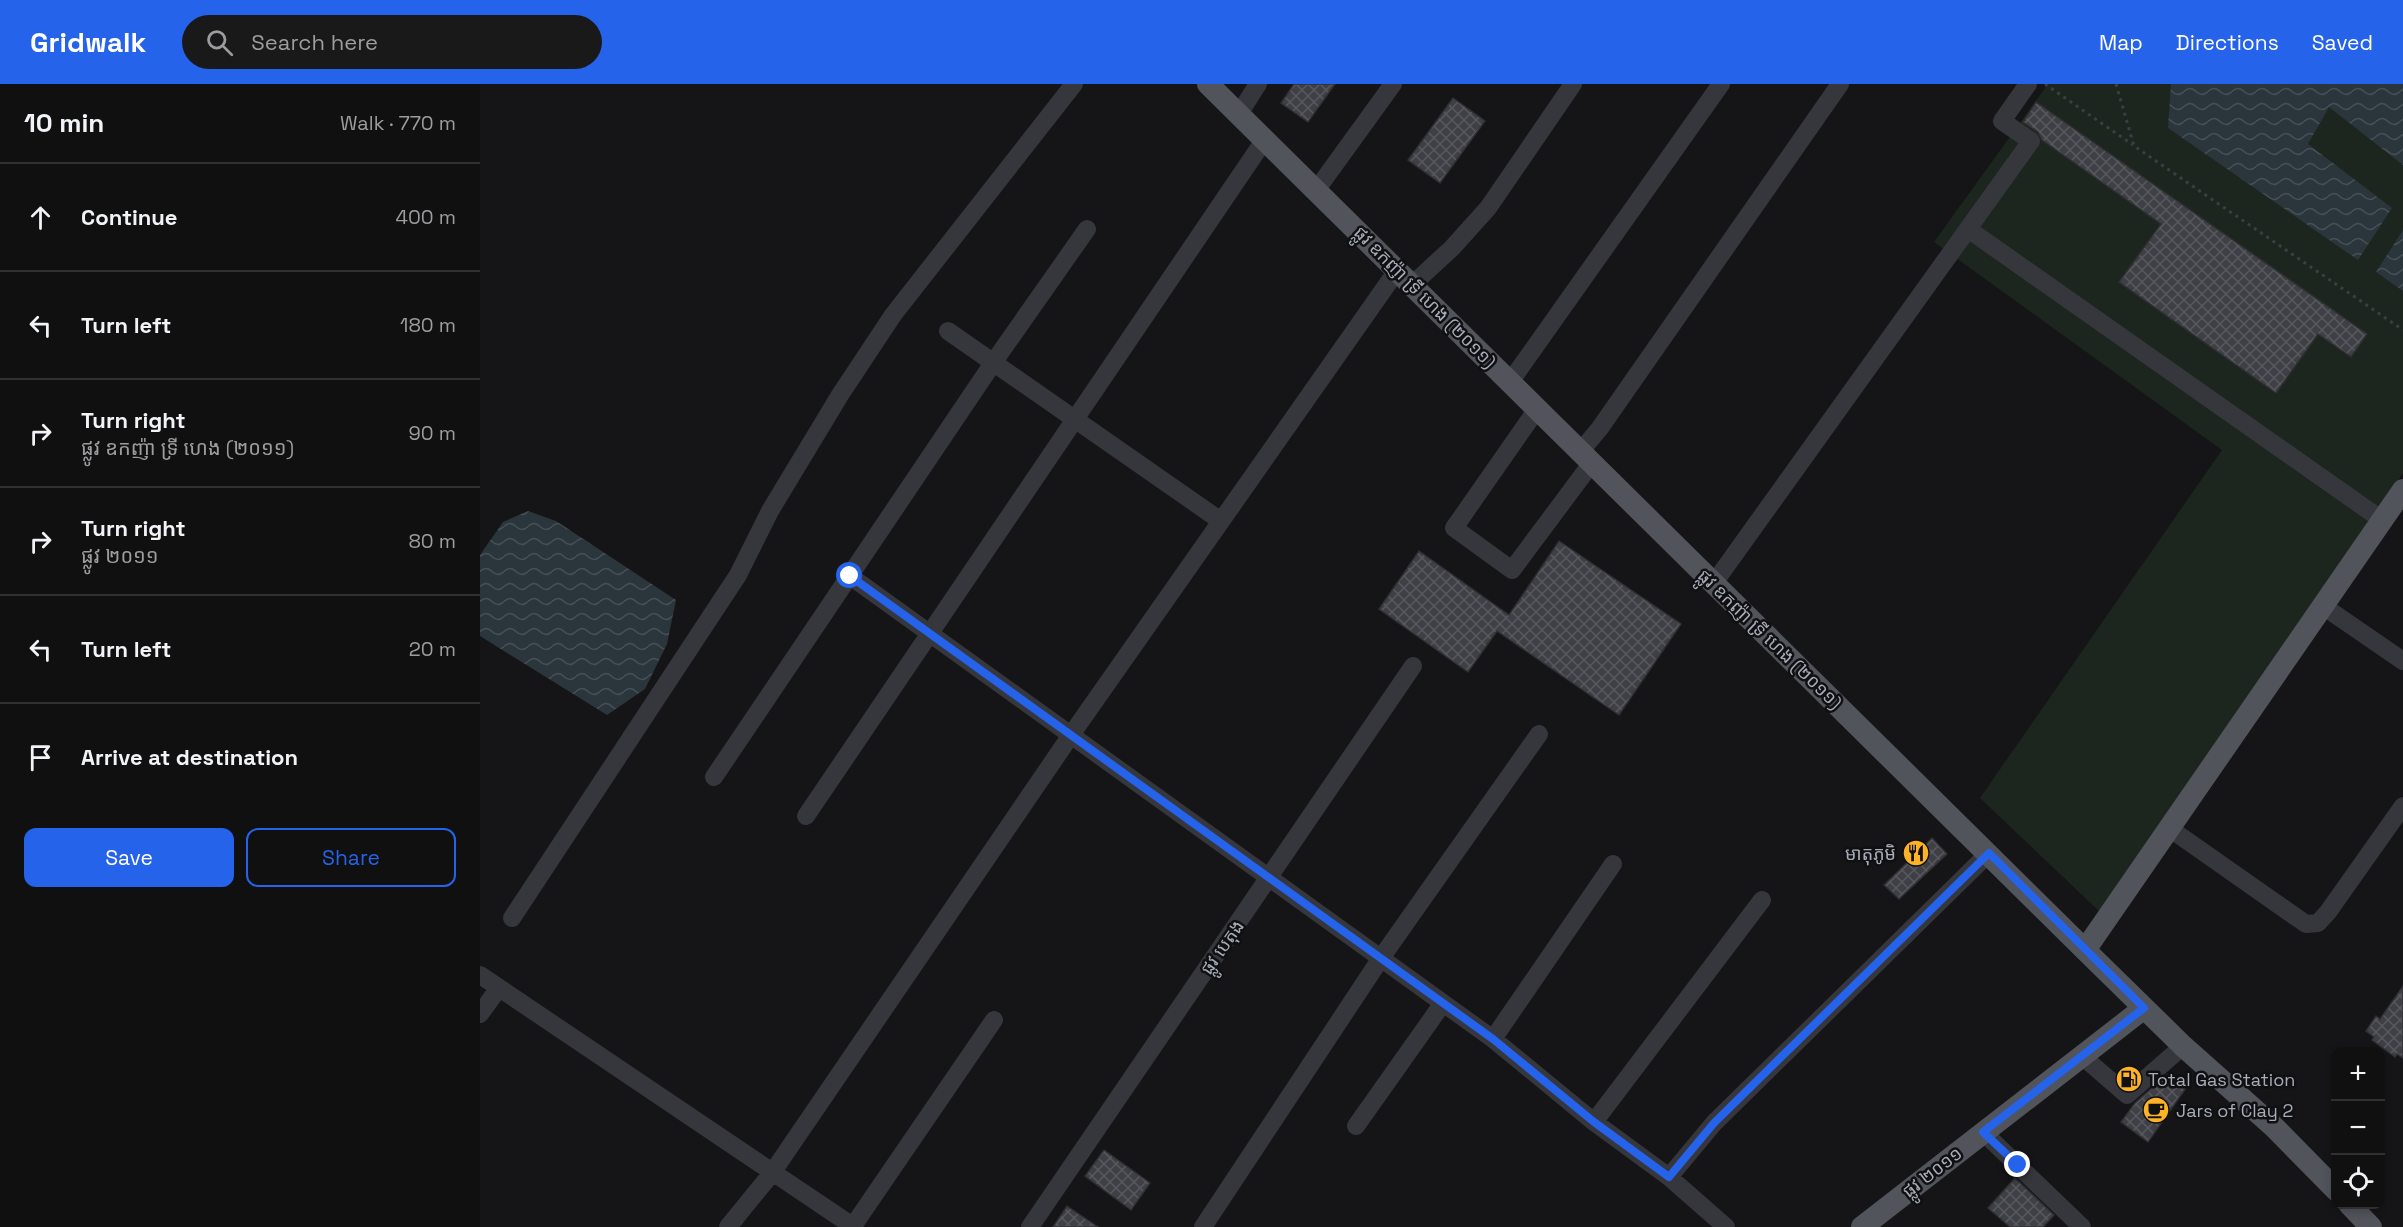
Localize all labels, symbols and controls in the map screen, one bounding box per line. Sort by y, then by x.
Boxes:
search box [182,15,602,69]
text: Gridwalk [30,24,146,60]
icon: search [203,26,236,59]
text: Search here [251,28,378,56]
text: Map [2099,29,2143,56]
text: Directions [2176,29,2279,56]
text: Saved [2312,29,2373,56]
text: 10 min [24,106,104,140]
text: Walk · 770 m [340,110,456,136]
icon: ahead [24,201,57,234]
text: Continue [81,203,177,231]
text: 400 m [396,204,456,230]
street label: ផ្លូវ ឧកញ៉ា ទ្រី ហេង (២០១១) [1345,221,1501,377]
icon: left [24,309,57,342]
text: Turn left [81,311,171,339]
text: 180 m [400,312,456,338]
text: Turn right [81,406,186,434]
icon: right [24,417,57,450]
text: 90 m [409,420,456,446]
text: ផ្លូវ ឧកញ៉ា ទ្រី ហេង (២០១១) [81,435,294,461]
text: Turn right [81,514,186,542]
icon: right [24,525,57,558]
text: 80 m [408,528,456,554]
text: ផ្លូវ ២០១១ [81,543,159,569]
route start [836,562,862,588]
street label: ផ្លូវ ឧកញ៉ា ទ្រី ហេង (២០១១) [1689,564,1847,718]
icon: left [24,633,57,666]
text: Turn left [81,635,171,663]
text: 20 m [409,636,456,662]
icon: arrive [24,741,57,774]
text: Arrive at destination [81,743,298,771]
button: Save [24,828,234,887]
button: Share [246,828,456,887]
restaurant icon: មាតុភូមិ [1901,838,1931,868]
place label: មាតុភូមិ [1845,842,1896,866]
street label: ផ្លូវ បេតុង [1195,915,1253,982]
map controls [2331,1047,2385,1209]
button: + [2331,1047,2385,1101]
fuel station icon: Total Gas Station [2114,1064,2144,1094]
place label: Total Gas Station [2148,1068,2295,1091]
cafe icon: Jars of Clay 2 [2141,1095,2171,1125]
place label: Jars of Clay 2 [2176,1099,2293,1122]
button: − [2331,1101,2385,1155]
street label: ផ្លូវ ២០១១ [1897,1141,1970,1207]
route end [2004,1151,2030,1177]
button: locate [2331,1155,2385,1209]

